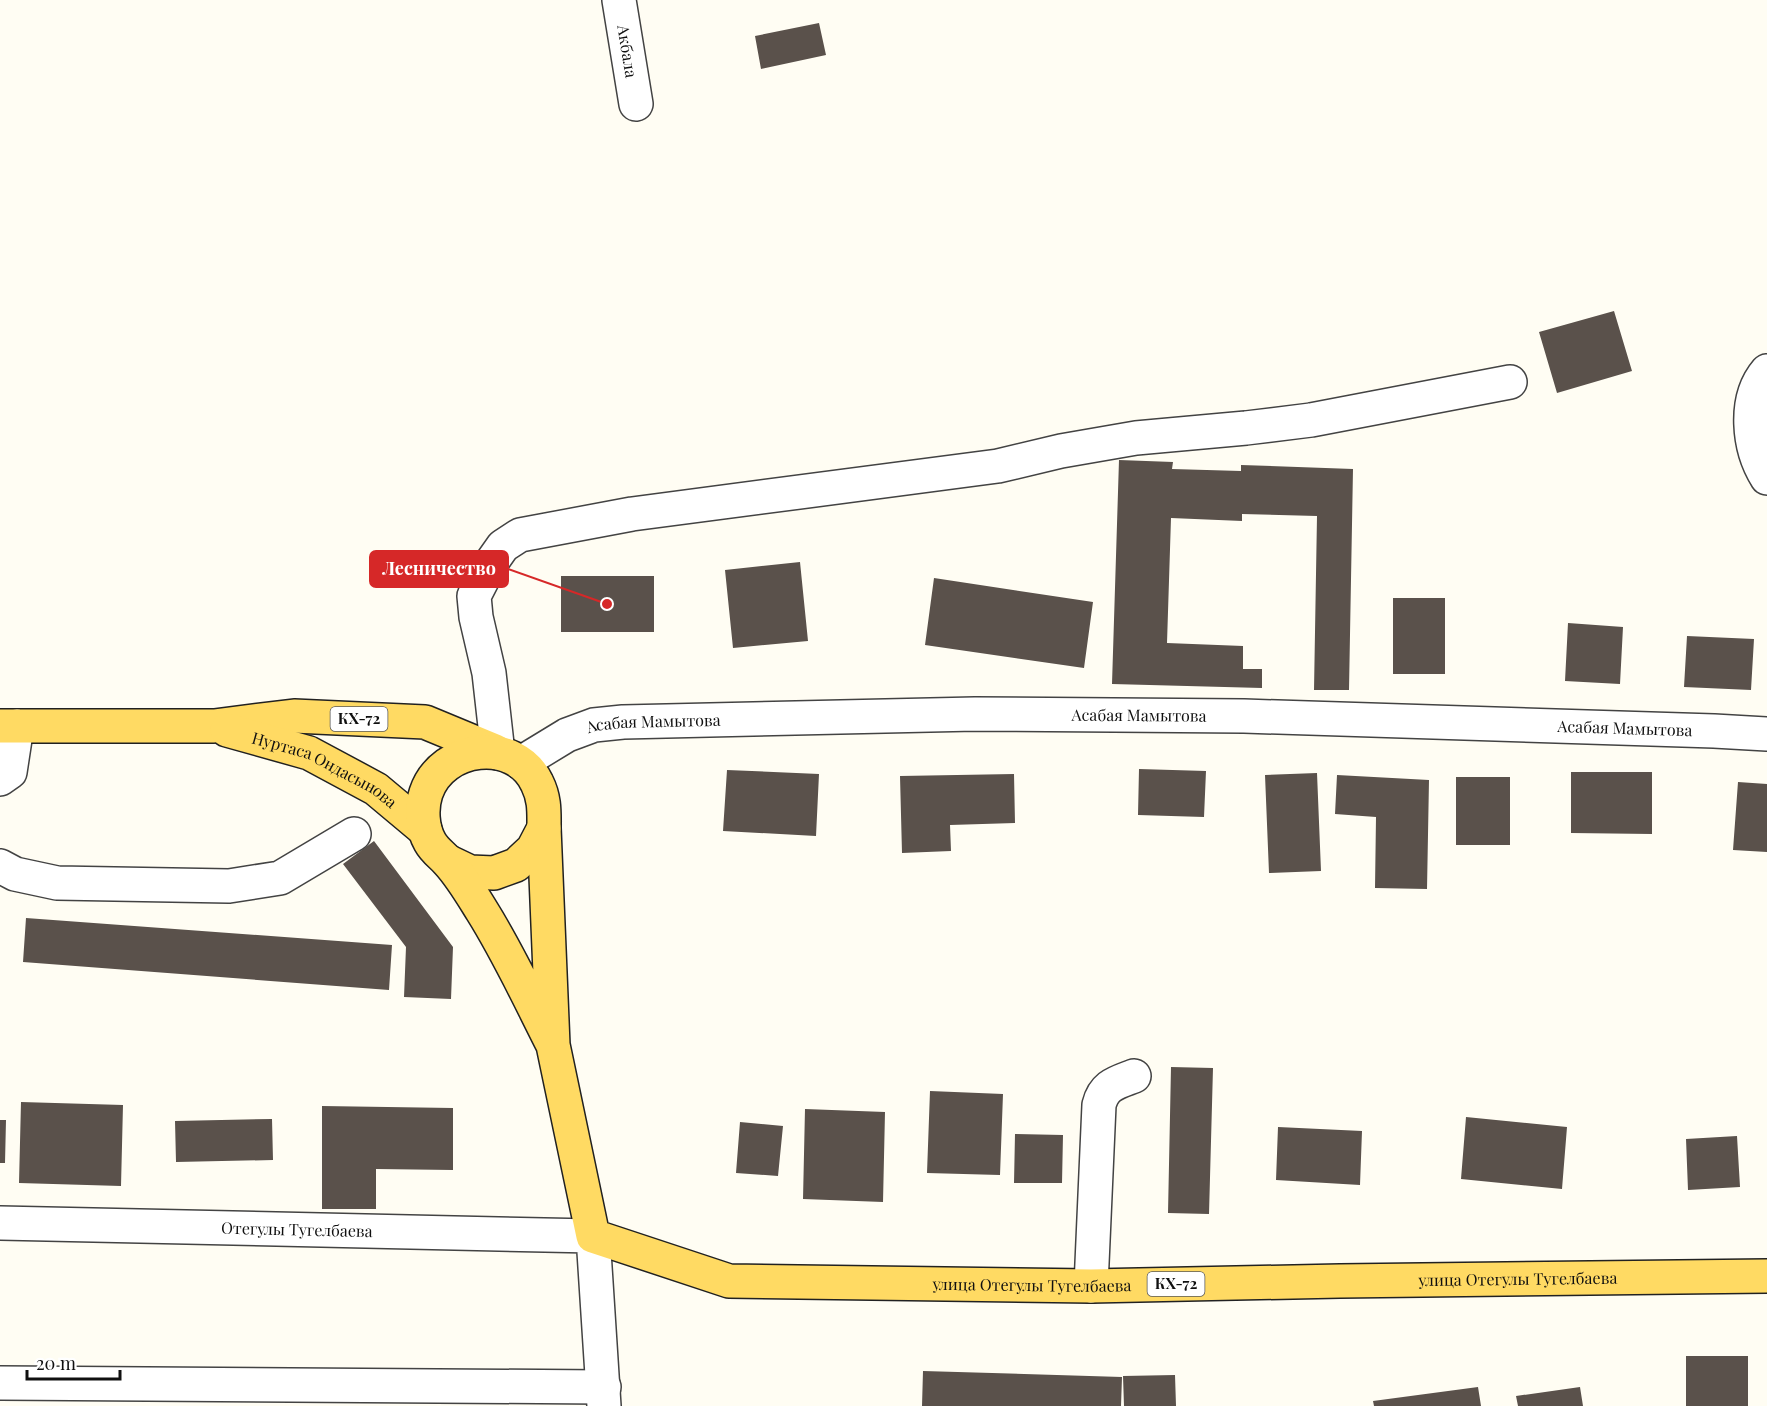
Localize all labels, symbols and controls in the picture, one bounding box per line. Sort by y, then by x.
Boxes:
street label: Акбала [613,22,643,79]
callout: Лесничество [370,551,508,587]
text: Лесничество [381,556,496,580]
street label: Асабая Мамытова [1071,704,1207,726]
road number: КХ-72 [330,707,388,731]
street label: Асабая Мамытова [582,709,721,738]
street label: Асабая Мамытова [1556,715,1693,740]
street label: Нуртаса Ондасынова [250,727,402,812]
street label: Отегулы Тугелбаева [221,1217,373,1241]
street label: улица Отегулы Тугелбаева [1417,1267,1617,1290]
road number: КХ-72 [1148,1272,1204,1296]
street label: улица Отегулы Тугелбаева [931,1273,1132,1296]
scale bar [27,1343,120,1381]
text: 20 m [36,1351,76,1375]

